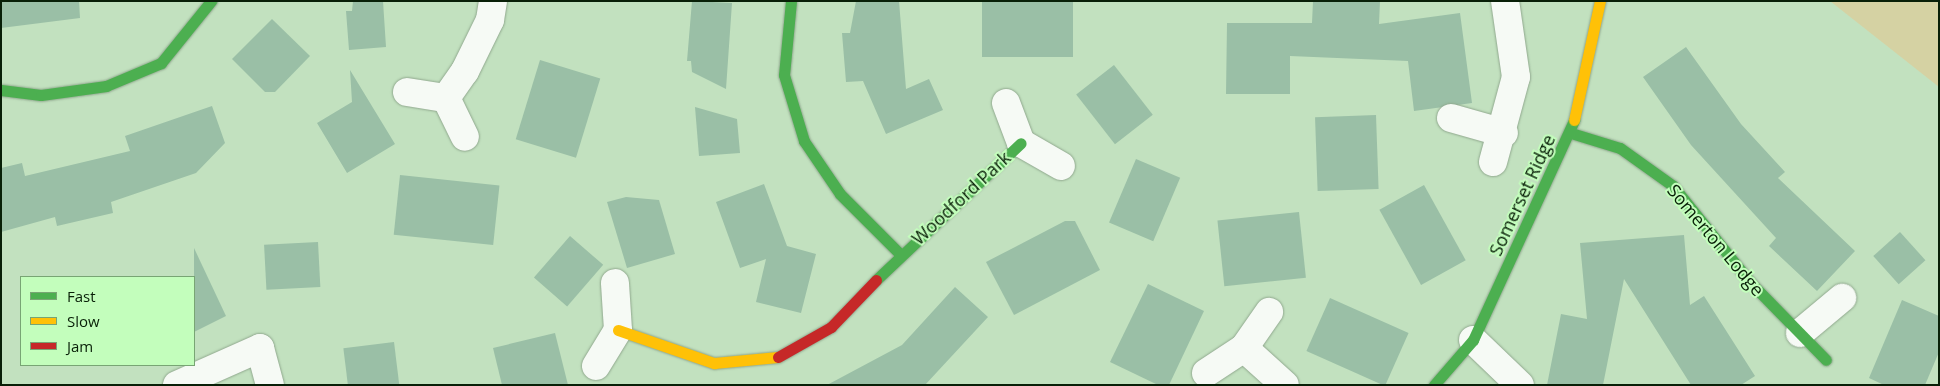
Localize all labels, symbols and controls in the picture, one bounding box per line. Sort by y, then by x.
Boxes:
street label: Somerset Ridge [1484,131,1560,259]
street label: Woodford Park [907,147,1015,249]
street label: Somerton Lodge [1663,180,1769,300]
legend [20,276,195,366]
text: Fast [67,286,96,306]
text: Slow [67,311,100,331]
text: Jam [67,336,93,356]

